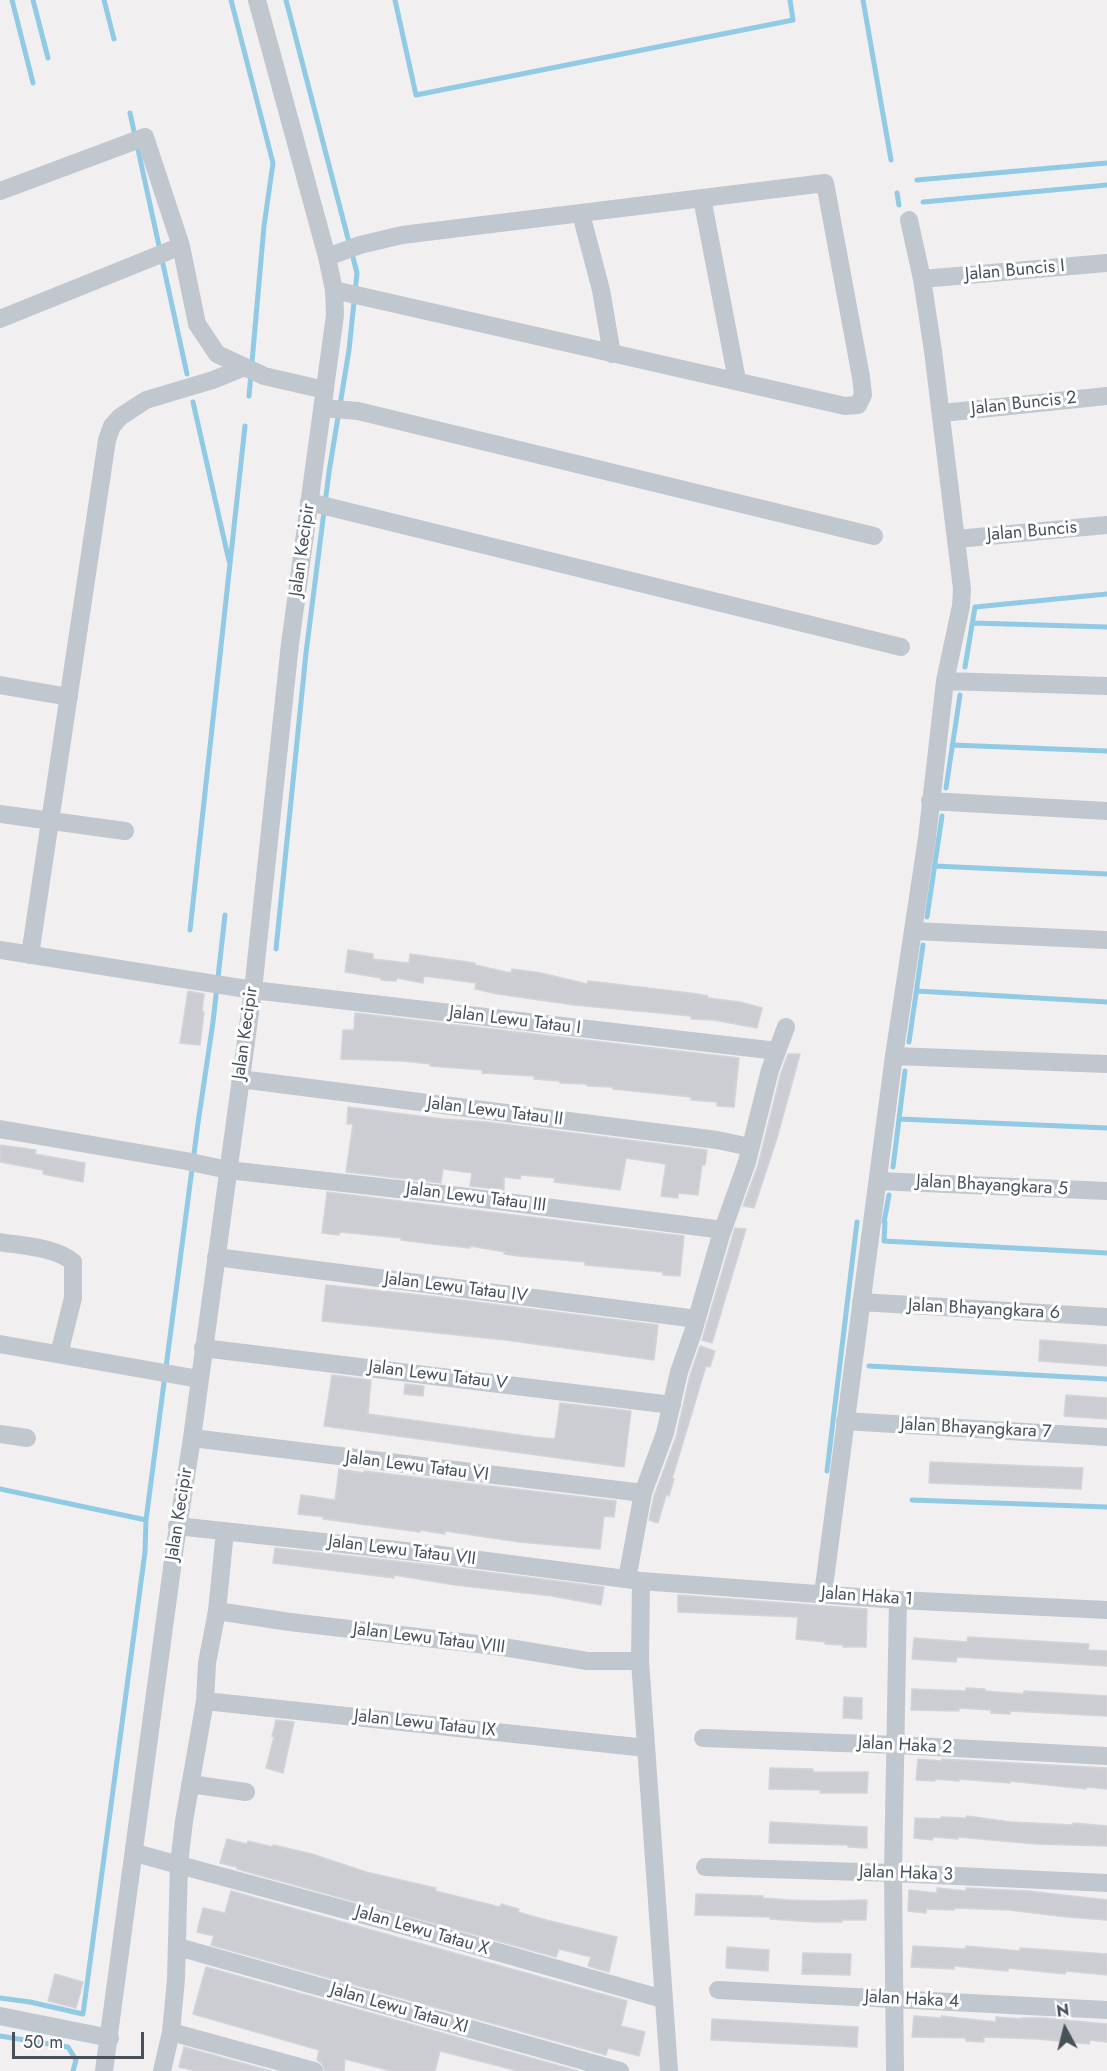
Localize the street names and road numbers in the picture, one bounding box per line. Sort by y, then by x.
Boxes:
street label: Jalan Buncis I [964,256,1066,286]
street label: Jalan Buncis 2 [970,388,1078,420]
street label: Jalan Kecipir [286,502,320,598]
street label: Jalan Buncis [986,517,1078,547]
street label: Jalan Kecipir [229,985,263,1081]
street label: Jalan Lewu Tatau I [448,1002,582,1040]
street label: Jalan Lewu Tatau II [426,1093,564,1131]
street label: Jalan Bhayangkara 5 [916,1171,1068,1201]
street label: Jalan Lewu Tatau III [405,1179,547,1217]
street label: Jalan Lewu Tatau IV [383,1268,529,1308]
street label: Jalan Bhayangkara 6 [907,1295,1061,1325]
street label: Jalan Lewu Tatau V [367,1357,509,1395]
street label: Jalan Bhayangkara 7 [900,1414,1052,1444]
street label: Jalan Lewu Tatau VI [344,1447,490,1487]
street label: Jalan Kecipir [162,1466,198,1562]
street label: Jalan Lewu Tatau VII [327,1531,477,1571]
street label: Jalan Haka 1 [820,1583,914,1611]
street label: Jalan Lewu Tatau VIII [352,1619,506,1659]
street label: Jalan Lewu Tatau IX [353,1706,497,1742]
street label: Jalan Haka 2 [857,1733,953,1759]
street label: Jalan Haka 3 [859,1862,953,1886]
street label: Jalan Lewu Tatau X [353,1902,491,1960]
street label: Jalan Lewu Tatau XI [328,1979,470,2039]
street label: Jalan Haka 4 [864,1987,960,2013]

